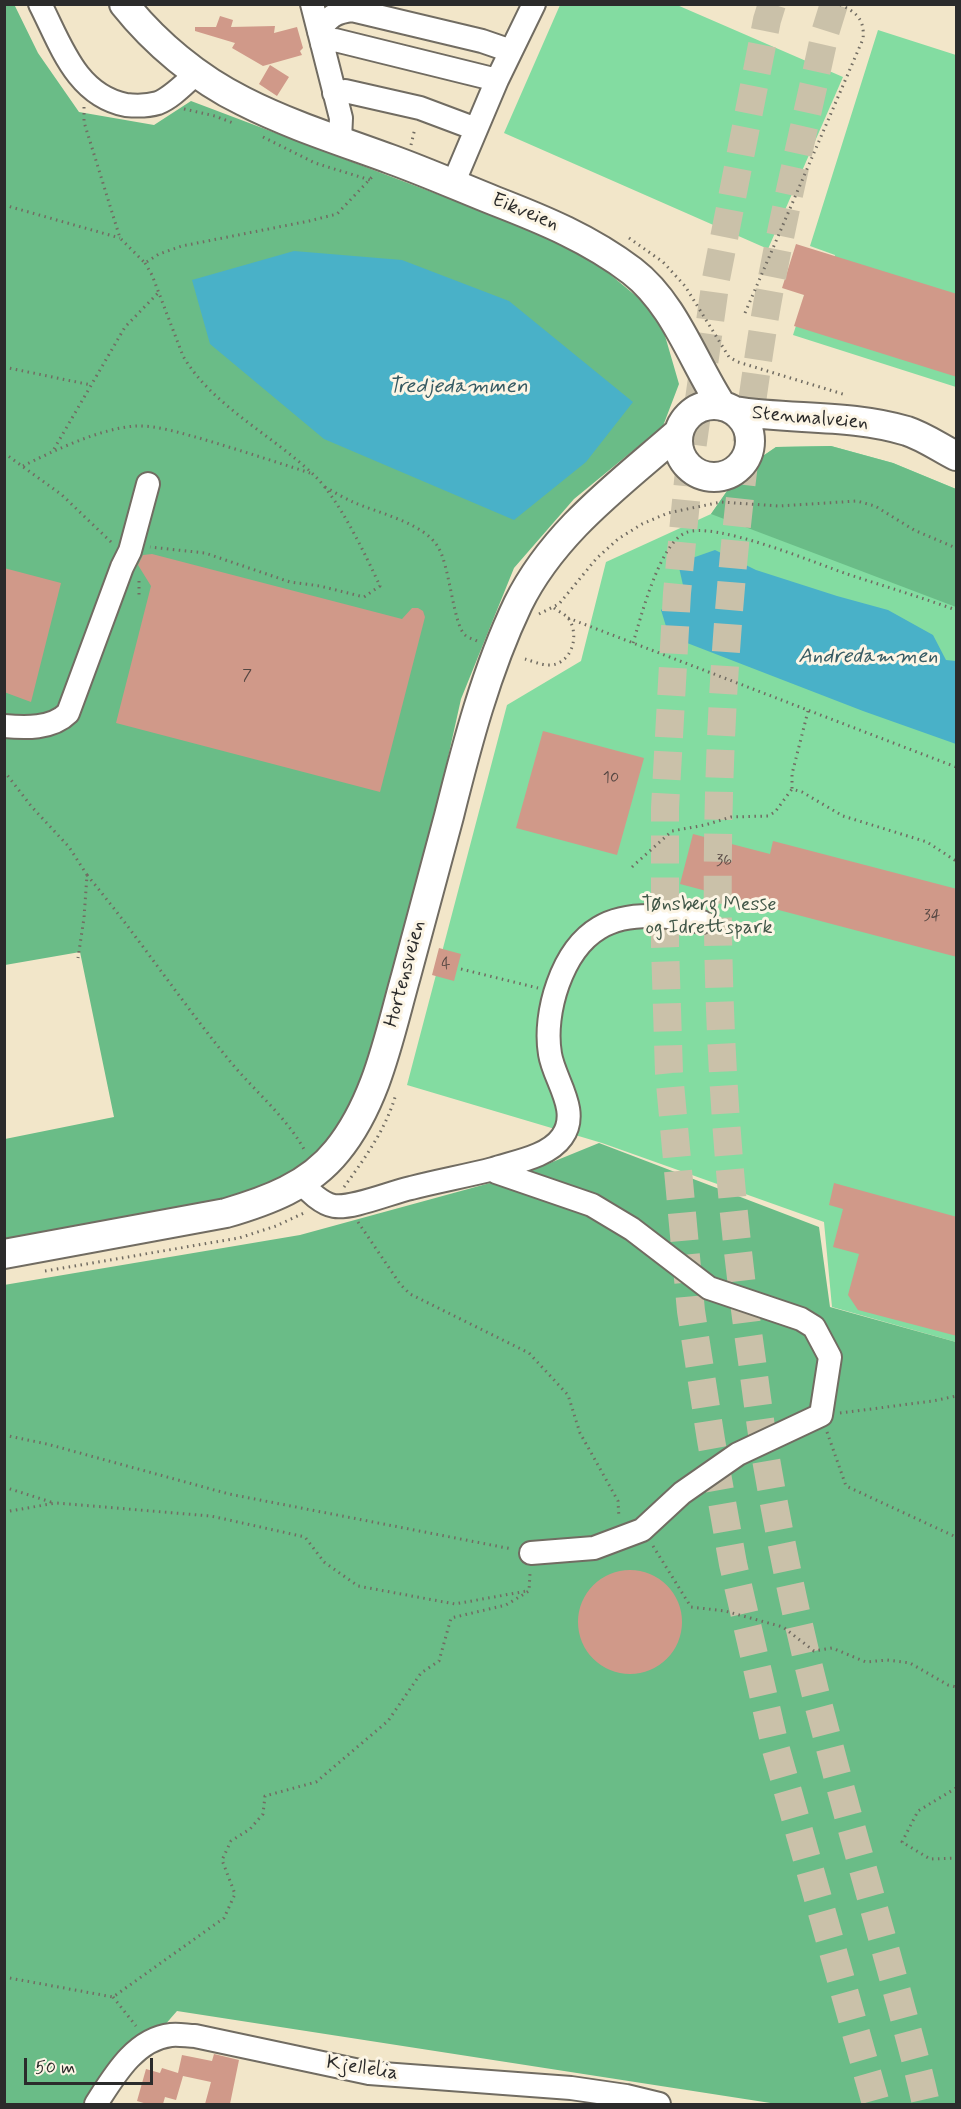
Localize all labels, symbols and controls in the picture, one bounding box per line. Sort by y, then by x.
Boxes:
street label: Eikveien [488,189,562,237]
water label: Tredjedammen [388,375,528,401]
street label: Stenmalveien [751,402,869,436]
water label: Andredammen [798,645,938,671]
house number: 7 [242,667,252,687]
house number: 10 [603,769,619,789]
house number: 36 [716,852,732,872]
park label: Tønsberg Messe og Idrettspark [642,894,776,941]
house number: 34 [924,907,940,927]
street label: Hortensveien [380,918,432,1030]
house number: 4 [441,955,451,975]
scale bar [27,2046,156,2084]
street label: Kjellelia [324,2051,400,2087]
text: 50 m [35,2056,75,2080]

